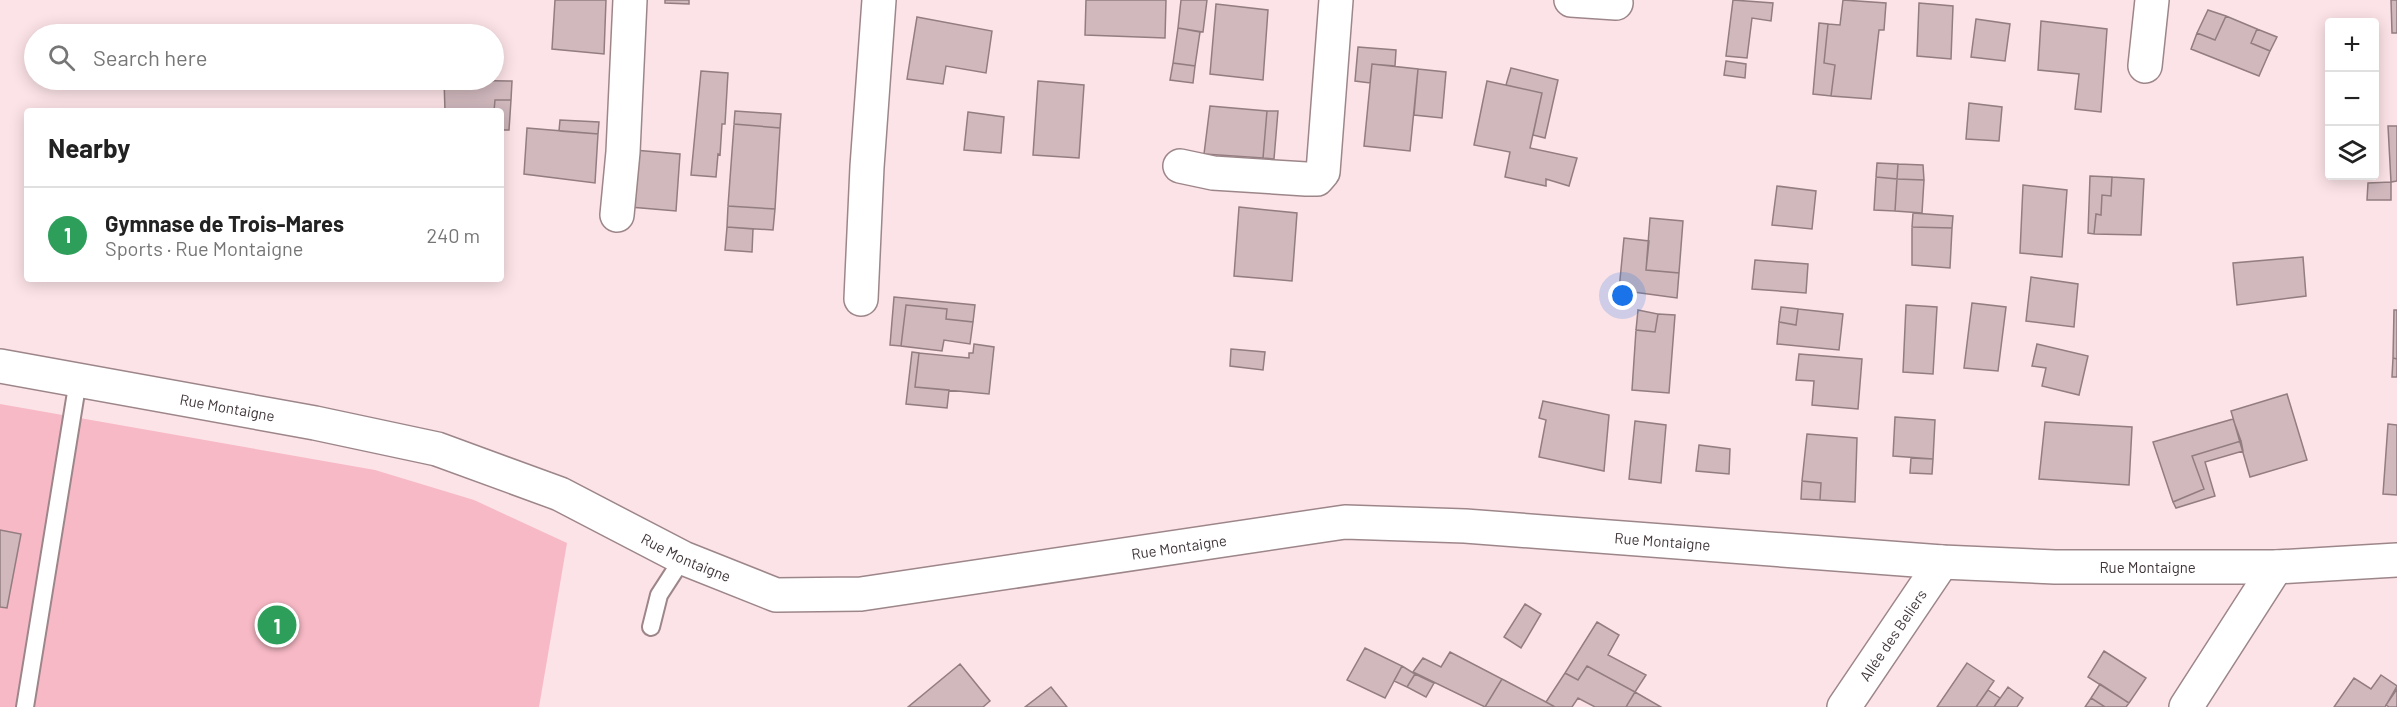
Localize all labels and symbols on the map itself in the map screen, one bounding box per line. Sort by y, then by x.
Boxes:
your location [1608,281,1637,310]
street label: Rue Montaigne [178,390,276,425]
street label: Rue Montaigne [1614,528,1711,553]
street label: Rue Montaigne [638,529,733,585]
street label: Rue Montaigne [1130,531,1228,563]
street label: Rue Montaigne [2099,558,2196,576]
street label: Allée des Beliers [1855,586,1930,684]
pin: 1 [258,602,296,648]

